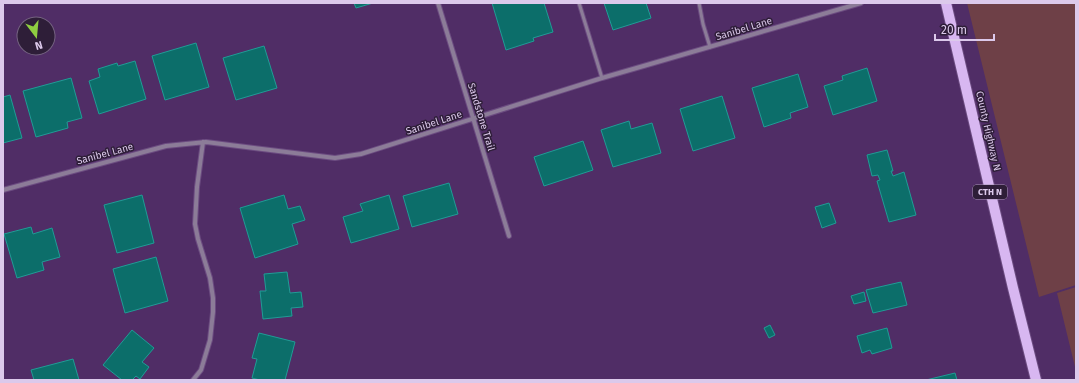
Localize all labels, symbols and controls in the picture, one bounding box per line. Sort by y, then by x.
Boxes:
street label: Sanibel Lane [714,15,774,43]
north arrow [16,16,56,56]
scale bar [935,16,994,42]
text: 20 m [941,23,967,37]
text: N [33,38,44,52]
street label: Sandstone Trail [465,82,497,152]
street label: County Highway N [973,90,1003,172]
street label: Sanibel Lane [404,108,464,138]
street label: Sanibel Lane [75,141,135,167]
road number: CTH N [973,185,1007,199]

